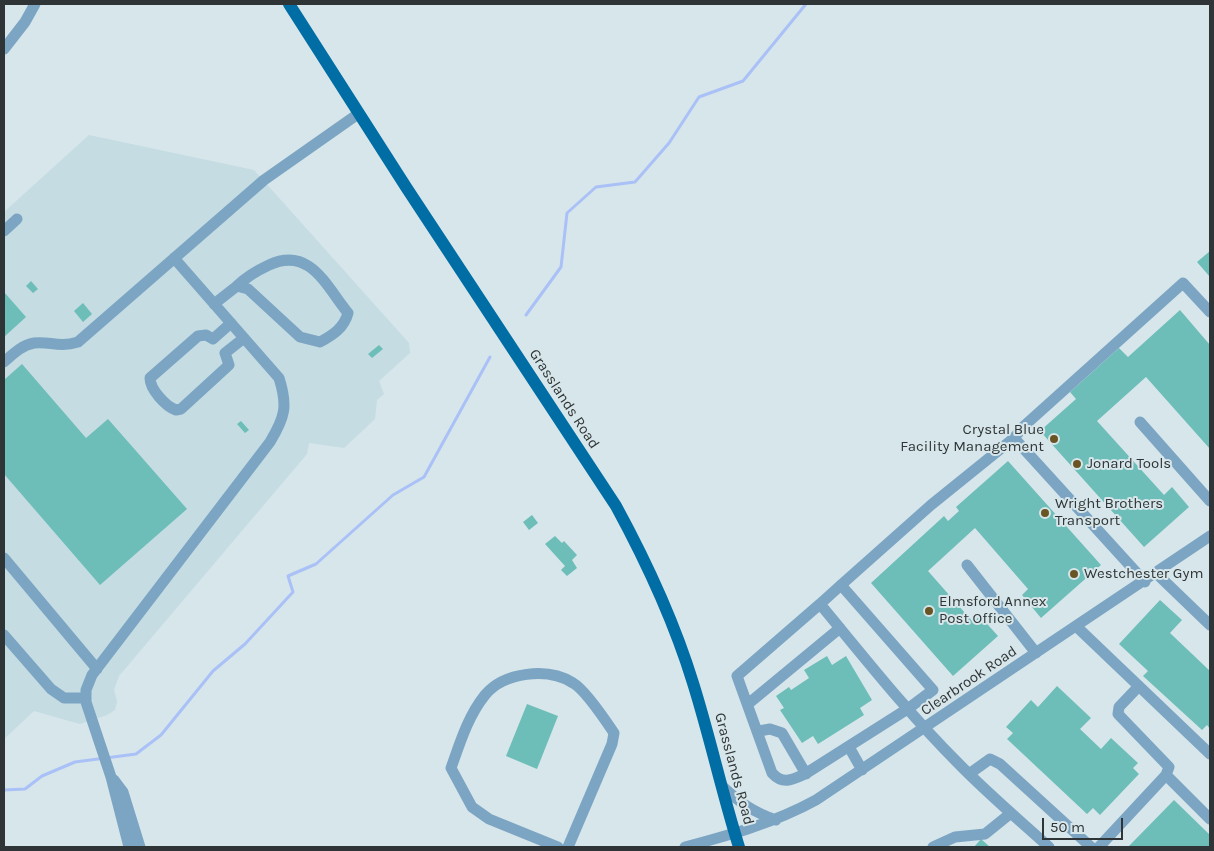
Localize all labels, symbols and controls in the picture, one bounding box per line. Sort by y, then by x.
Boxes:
street label: Grasslands Road [525,346,603,452]
place label: Crystal Blue Facility Management [900,421,1044,456]
marker: Crystal Blue Facility Management [1048,433,1060,445]
place label: Jonard Tools [1087,455,1171,473]
marker: Jonard Tools [1071,458,1083,470]
place label: Wright Brothers Transport [1055,495,1163,530]
marker: Wright Brothers Transport [1039,507,1051,519]
place label: Westchester Gym [1084,565,1204,583]
marker: Westchester Gym [1068,568,1080,580]
place label: Elmsford Annex Post Office [939,593,1046,628]
marker: Elmsford Annex Post Office [923,605,935,617]
street label: Clearbrook Road [918,642,1020,720]
street label: Grasslands Road [710,711,758,827]
scale bar [1044,808,1125,840]
text: 50 m [1050,818,1085,836]

